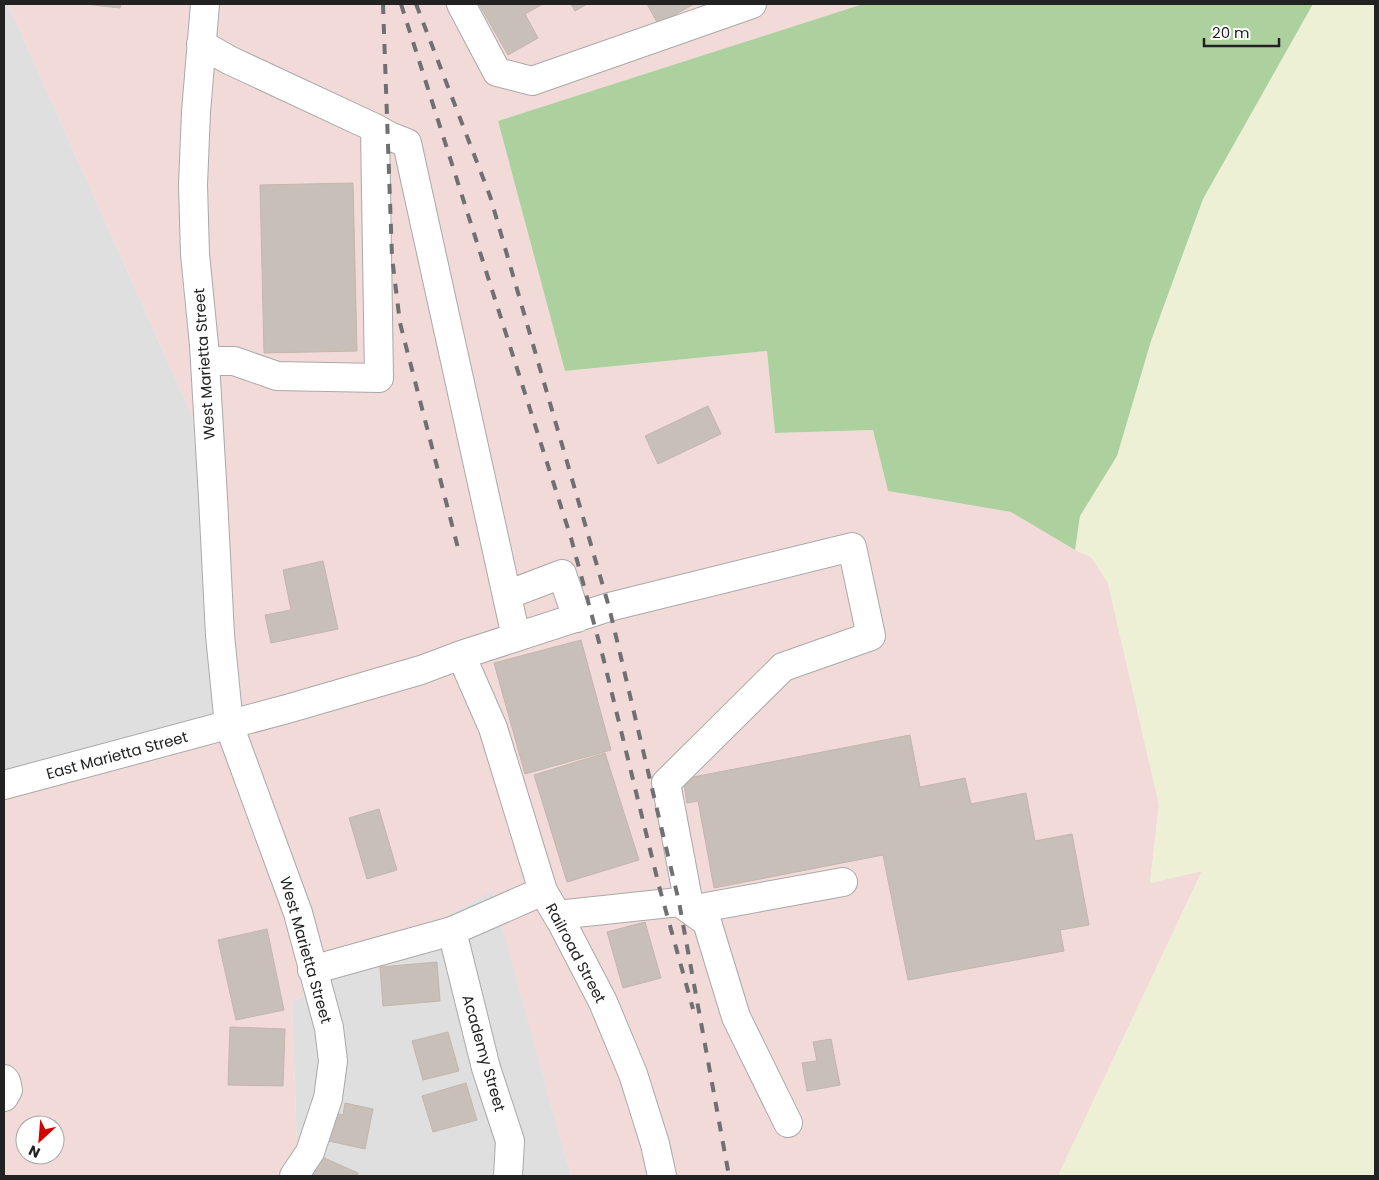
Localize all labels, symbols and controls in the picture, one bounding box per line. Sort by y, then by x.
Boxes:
scale bar [1204,15,1279,47]
text: 20 m [1212,22,1250,43]
street label: West Marietta Street [188,288,220,440]
street label: East Marietta Street [44,726,190,784]
street label: West Marietta Street [275,874,337,1026]
street label: Railroad Street [541,899,611,1007]
street label: Academy Street [457,992,511,1114]
north arrow [15,1115,65,1165]
text: N [25,1140,43,1163]

